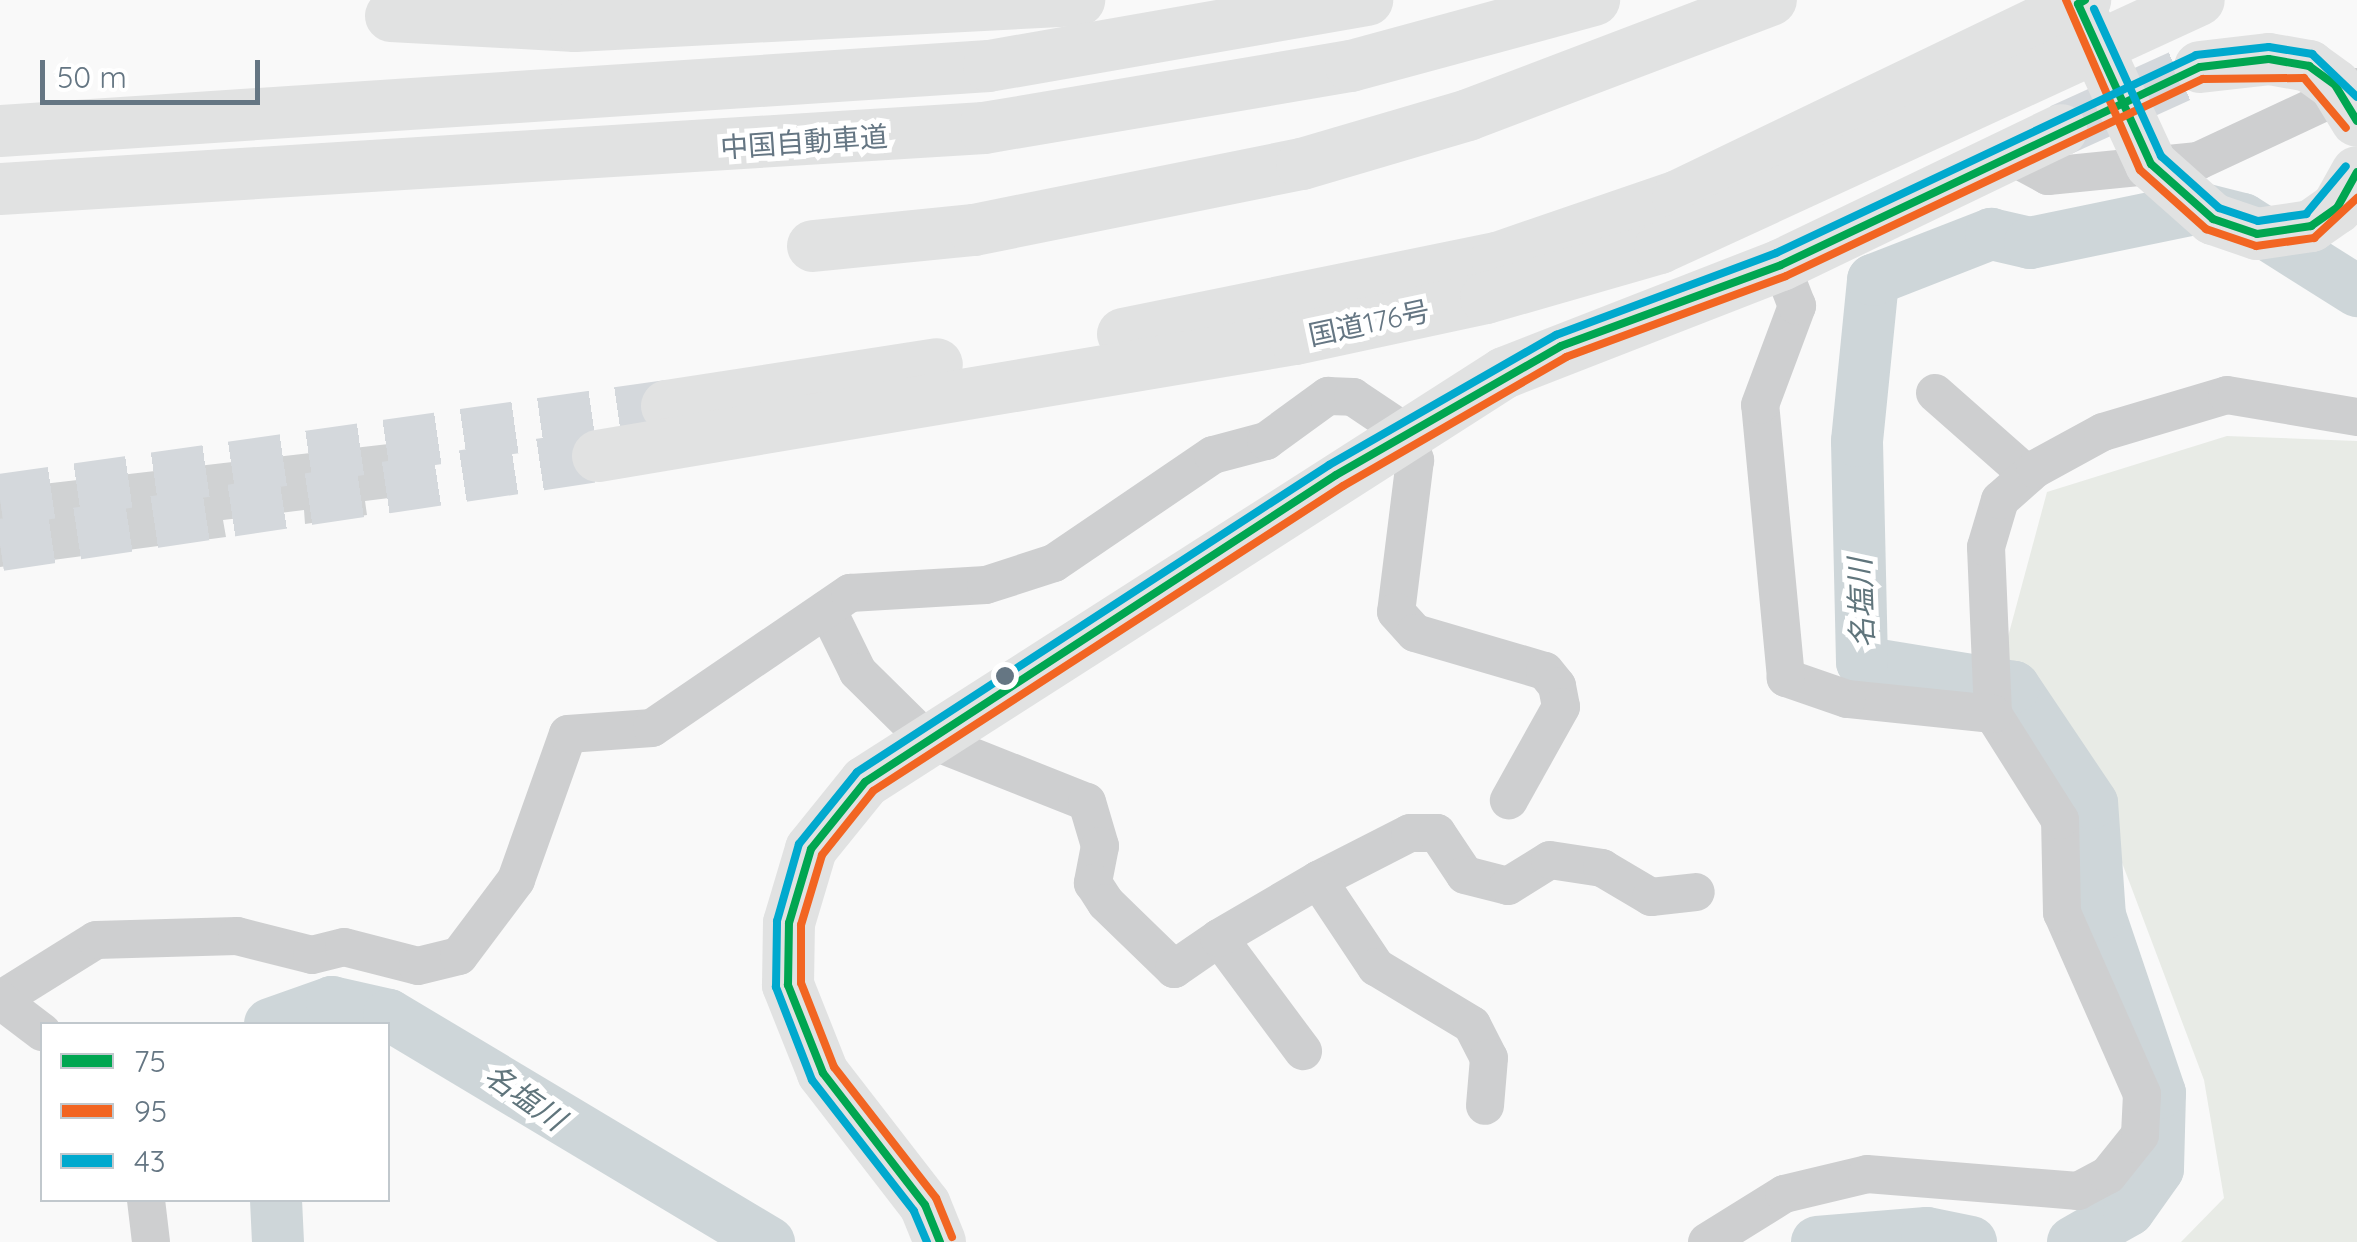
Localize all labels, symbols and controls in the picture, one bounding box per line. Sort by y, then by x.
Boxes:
scale bar [45,40,265,102]
text: 50 m [57,58,127,96]
street label: 中国自動車道 [719,119,889,165]
street label: 国道176号 [1305,294,1433,352]
water label: 名塩川 [1841,557,1881,649]
unlabelled marker [995,666,1015,686]
legend [40,1022,390,1202]
text: 75 [134,1042,166,1080]
water label: 名塩川 [478,1056,572,1138]
text: 95 [134,1092,167,1130]
text: 43 [134,1142,166,1180]

